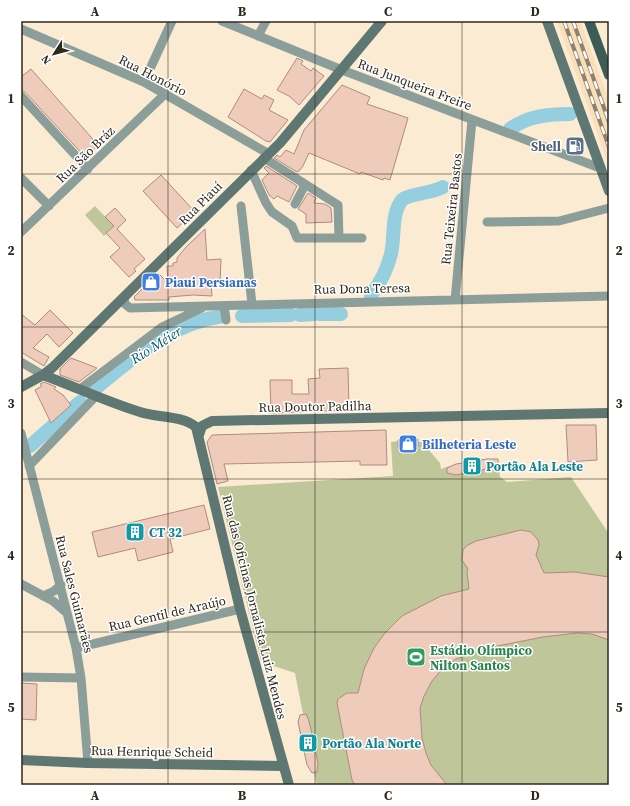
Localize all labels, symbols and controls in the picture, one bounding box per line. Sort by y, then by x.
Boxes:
text: A [91,3,100,20]
text: B [238,3,247,20]
text: C [384,3,392,20]
text: D [530,3,540,20]
north arrow [34,34,74,74]
street label: Rua Honório [116,51,190,100]
text: N [38,52,55,67]
street label: Rua Junqueira Freire [355,55,475,114]
text: 1 [7,90,15,107]
text: 1 [615,90,623,107]
street label: Rua São Bráz [52,122,118,187]
fuel station icon: Shell [564,135,586,157]
place label: Shell [531,138,561,155]
street label: Rua Teixeira Bastos [437,152,466,266]
street label: Rua Piauí [175,178,226,229]
text: 2 [7,242,15,259]
text: 2 [615,242,623,259]
shop icon: Piaui Persianas [140,271,162,293]
place label: Piaui Persianas [165,274,257,291]
street label: Rua Dona Teresa [313,279,411,298]
water label: Rio Méier [126,321,186,369]
text: 3 [7,395,15,412]
text: 3 [615,395,623,412]
street label: Rua Doutor Padilha [258,397,372,416]
shop icon: Bilheteria Leste [397,433,419,455]
place label: Bilheteria Leste [422,436,517,453]
building icon: Portão Ala Leste [461,455,483,477]
place label: Portão Ala Leste [486,458,583,475]
street label: Rua das Oficinas Jornalista Luiz Mendes [218,493,291,722]
building icon: CT 32 [124,521,146,543]
place label: CT 32 [149,524,182,541]
street label: Rua Sales Guimarães [52,533,97,655]
text: 4 [7,547,15,564]
text: 4 [615,547,623,564]
street label: Rua Gentil de Araújo [107,592,227,635]
place label: Estádio Olímpico Nilton Santos [430,642,532,674]
sports icon: Estádio Olímpico Nilton Santos [405,646,427,668]
text: 5 [7,699,15,716]
text: 5 [615,699,623,716]
building icon: Portão Ala Norte [297,732,319,754]
place label: Portão Ala Norte [322,735,421,752]
street label: Rua Henrique Scheid [91,742,214,761]
text: A [91,787,100,804]
text: B [238,787,247,804]
text: C [384,787,392,804]
text: D [530,787,540,804]

